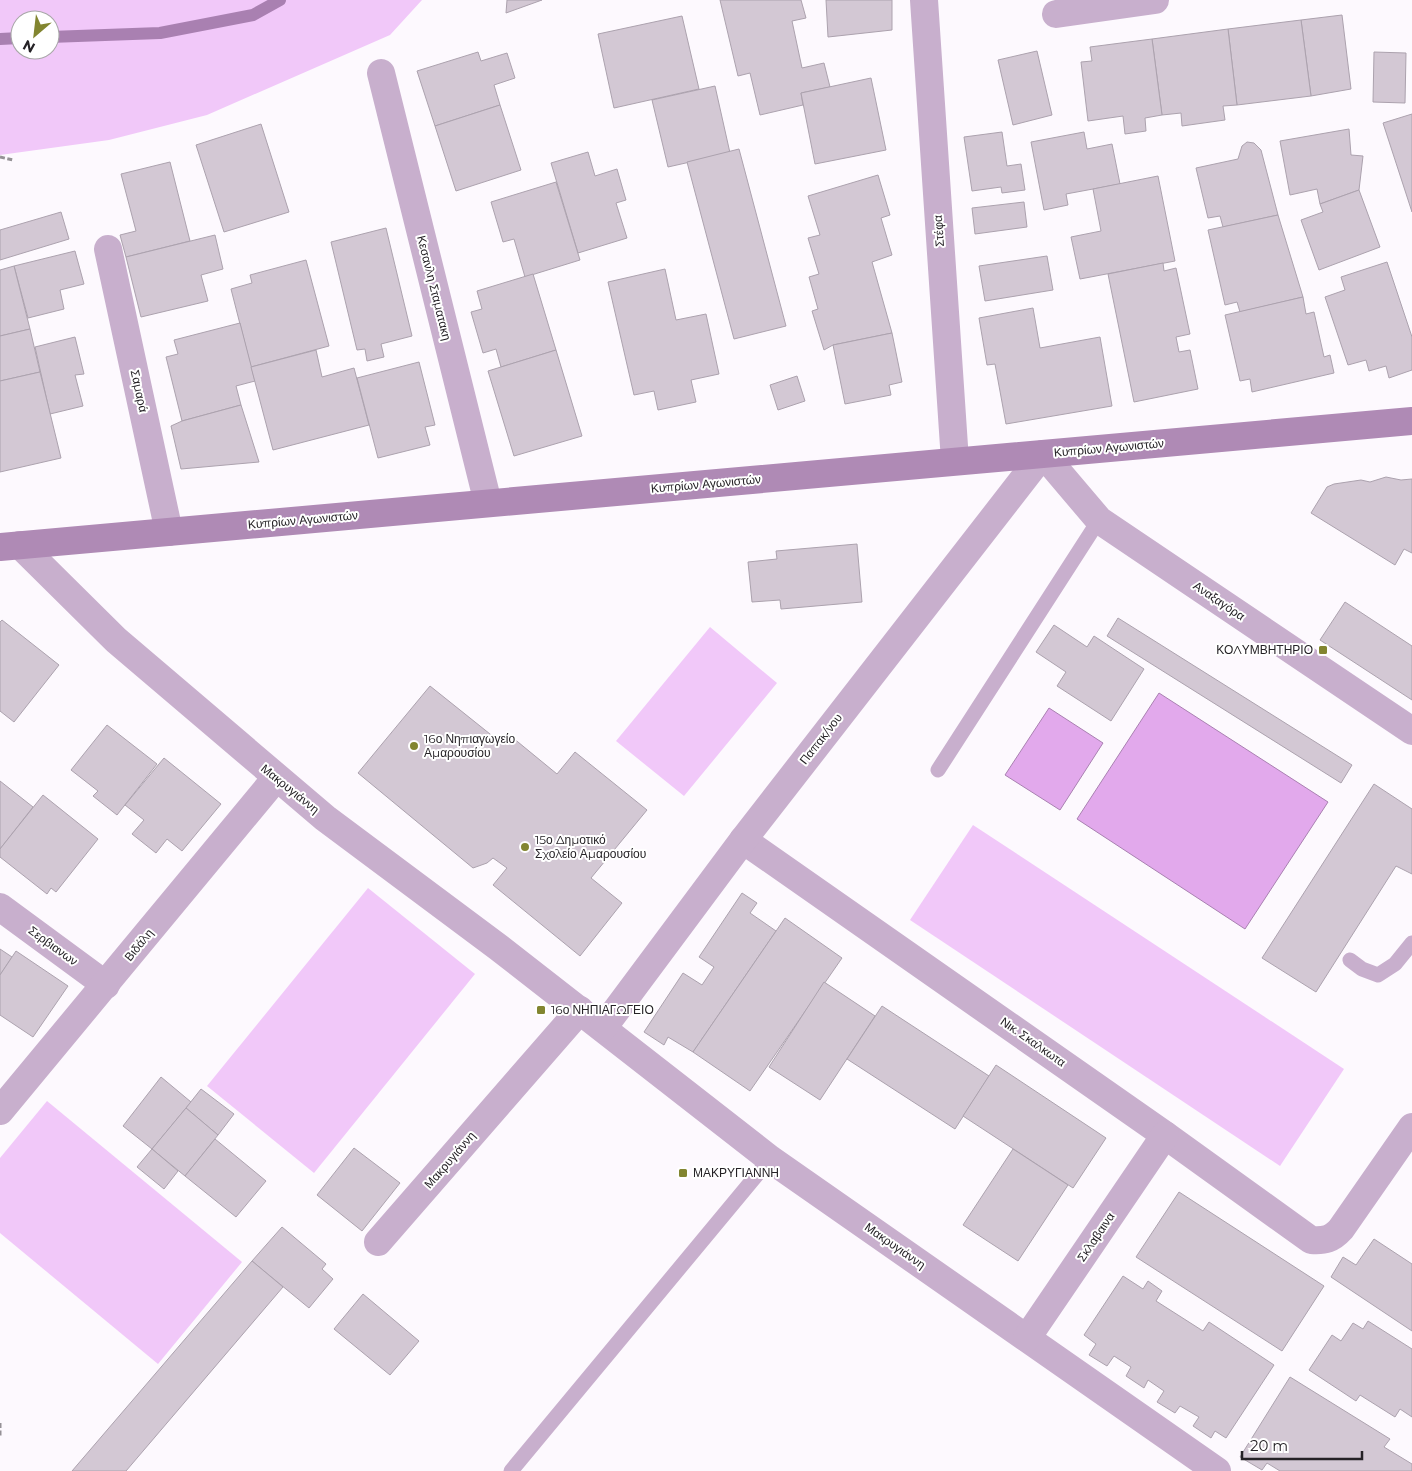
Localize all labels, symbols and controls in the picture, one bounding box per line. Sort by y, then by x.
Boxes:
north arrow [10,10,60,60]
text: N [20,36,38,57]
street label: Στέφα [930,215,947,247]
street label: Κεσανλη Σταματακη [414,234,455,342]
street label: Σαμαρά [128,368,151,414]
street label: Κυπρίων Αγωνιστών [1053,435,1165,460]
street label: Κυπρίων Αγωνιστών [650,471,762,496]
street label: Κυπρίων Αγωνιστών [247,507,359,532]
street label: Αναξαγόρα [1191,578,1248,623]
place label: ΚΟΛΥΜΒΗΤΗΡΙΟ [1216,642,1313,657]
marker: ΚΟΛΥΜΒΗΤΗΡΙΟ [1317,644,1329,656]
street label: Παπακ/νου [796,710,845,767]
place label: 16ο Νηπιαγωγείο Αμαρουσίου [424,731,515,760]
marker: 16ο Νηπιαγωγείο Αμαρουσίου [408,740,420,752]
street label: Μακρυγιάννη [258,761,322,817]
place label: 15ο Δημοτικό Σχολείο Αμαρουσίου [535,832,646,861]
marker: 15ο Δημοτικό Σχολείο Αμαρουσίου [519,841,531,853]
street label: Σερβιανων [26,923,81,969]
street label: Βιδάλη [121,925,156,964]
place label: 16ο ΝΗΠΙΑΓΩΓΕΙΟ [551,1002,654,1017]
marker: 16ο ΝΗΠΙΑΓΩΓΕΙΟ [535,1004,547,1016]
street label: Νικ. Σκαλκωτα [998,1014,1069,1070]
street label: Μακρυγιάννη [421,1128,478,1191]
place label: ΜΑΚΡΥΓΙΑΝΝΗ [693,1165,779,1180]
marker: ΜΑΚΡΥΓΙΑΝΝΗ [677,1167,689,1179]
street label: Σκλαβαινα [1074,1209,1118,1264]
street label: Μακρυγιάννη [862,1219,929,1272]
scale bar [1242,1428,1362,1460]
text: 20 m [1250,1436,1288,1455]

